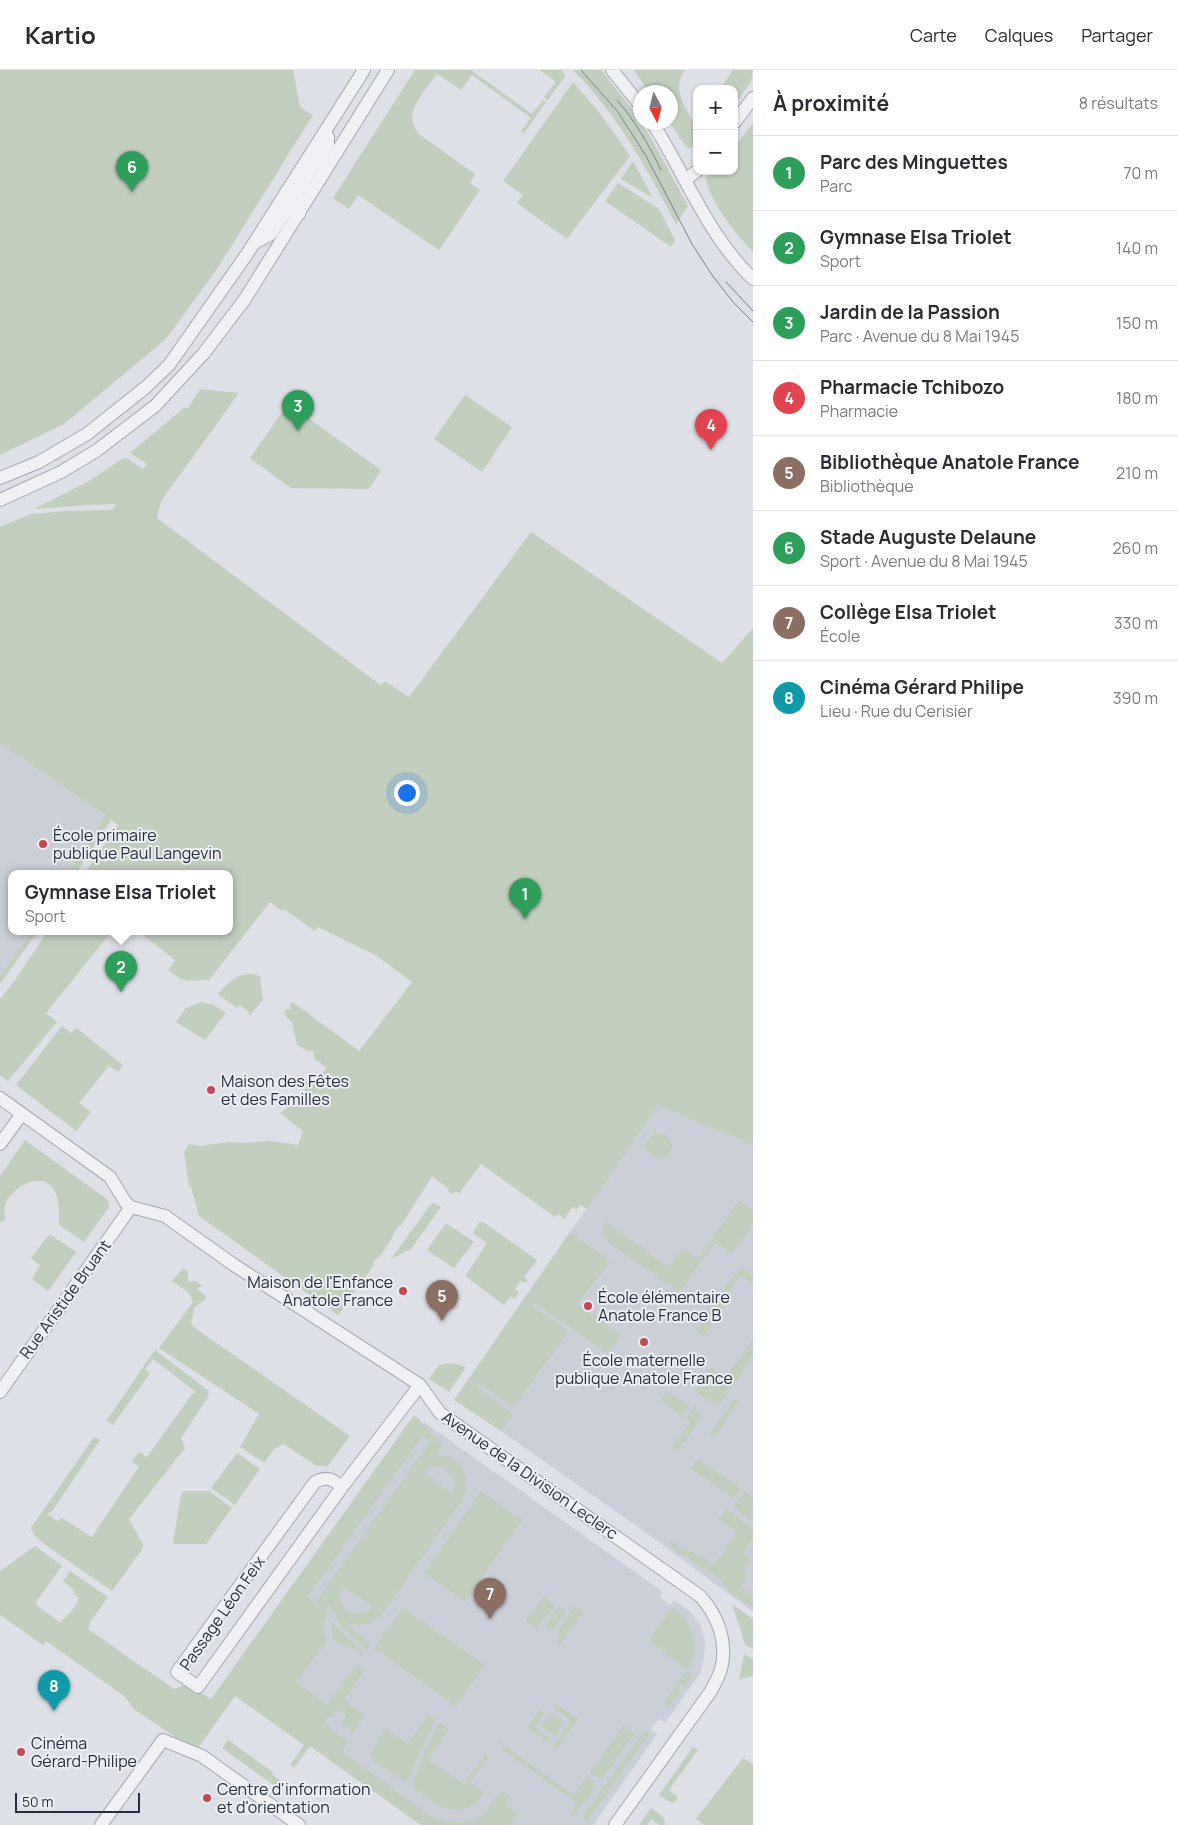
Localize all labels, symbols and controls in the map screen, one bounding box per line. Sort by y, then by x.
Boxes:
text: Kartio [25,18,96,51]
text: Carte [910,23,957,47]
text: Calques [985,23,1053,47]
text: Partager [1081,23,1153,47]
north arrow [633,85,678,130]
map controls [693,85,738,175]
button: + [693,85,738,130]
text: À proximité [773,89,889,117]
text: 8 résultats [1079,92,1158,114]
button: − [693,130,738,175]
text: Parc des Minguettes [820,149,1008,175]
pin: 6 [116,151,148,192]
text: 1 [785,162,793,184]
text: 70 m [1123,162,1158,184]
text: Parc [820,175,853,197]
text: Gymnase Elsa Triolet [820,224,1012,250]
text: 2 [784,237,794,259]
text: 140 m [1116,237,1158,259]
text: Sport [820,250,861,272]
text: Jardin de la Passion [820,299,1000,325]
text: 3 [784,312,794,334]
text: 150 m [1116,312,1158,334]
text: Parc · Avenue du 8 Mai 1945 [820,325,1019,347]
text: Pharmacie Tchibozo [820,374,1004,400]
text: 4 [784,387,794,409]
text: 180 m [1116,387,1158,409]
pin: 3 [282,390,314,431]
text: Pharmacie [820,400,898,422]
pin: 4 [695,409,727,450]
text: Bibliothèque Anatole France [820,449,1079,475]
text: 5 [784,462,794,484]
text: 210 m [1116,462,1158,484]
text: Bibliothèque [820,475,914,497]
text: Stade Auguste Delaune [820,524,1036,550]
text: 6 [784,537,794,559]
text: 260 m [1112,537,1158,559]
text: Sport · Avenue du 8 Mai 1945 [820,550,1028,572]
text: Collège Elsa Triolet [820,599,997,625]
text: 7 [785,612,793,634]
text: 330 m [1114,612,1158,634]
text: École [820,625,860,647]
text: Cinéma Gérard Philipe [820,674,1024,700]
text: 8 [784,687,794,709]
text: 390 m [1113,687,1158,709]
text: Lieu · Rue du Cerisier [820,700,973,722]
your location [394,780,420,806]
place label: École primaire publique Paul Langevin [53,824,222,864]
marker: École primaire publique Paul Langevin [37,838,49,850]
popup [8,870,233,935]
pin: 1 [509,878,541,919]
text: Gymnase Elsa Triolet [25,879,216,905]
text: Sport [25,905,66,927]
pin: 2 [105,951,137,992]
place label: Maison des Fêtes et des Familles [221,1070,349,1110]
marker: Maison des Fêtes et des Familles [205,1084,217,1096]
street label: Rue Aristide Bruant [14,1235,116,1363]
place label: Maison de l'Enfance Anatole France [247,1271,393,1311]
pin: 5 [426,1280,458,1321]
marker: Maison de l'Enfance Anatole France [397,1285,409,1297]
place label: École élémentaire Anatole France B [598,1286,730,1326]
marker: École élémentaire Anatole France B [582,1300,594,1312]
marker: École maternelle publique Anatole France [638,1336,650,1348]
place label: École maternelle publique Anatole France [555,1349,733,1389]
street label: Avenue de la Division Leclerc [438,1406,623,1544]
street label: Passage Léon Feix [174,1551,270,1675]
pin: 7 [474,1578,506,1619]
pin: 8 [38,1670,70,1711]
place label: Cinéma Gérard-Philipe [31,1732,137,1772]
marker: Cinéma Gérard-Philipe [15,1746,27,1758]
place label: Centre d'information et d'orientation [217,1778,370,1818]
scale bar [15,1790,140,1813]
text: 50 m [22,1792,53,1811]
marker: Centre d'information et d'orientation [201,1792,213,1804]

